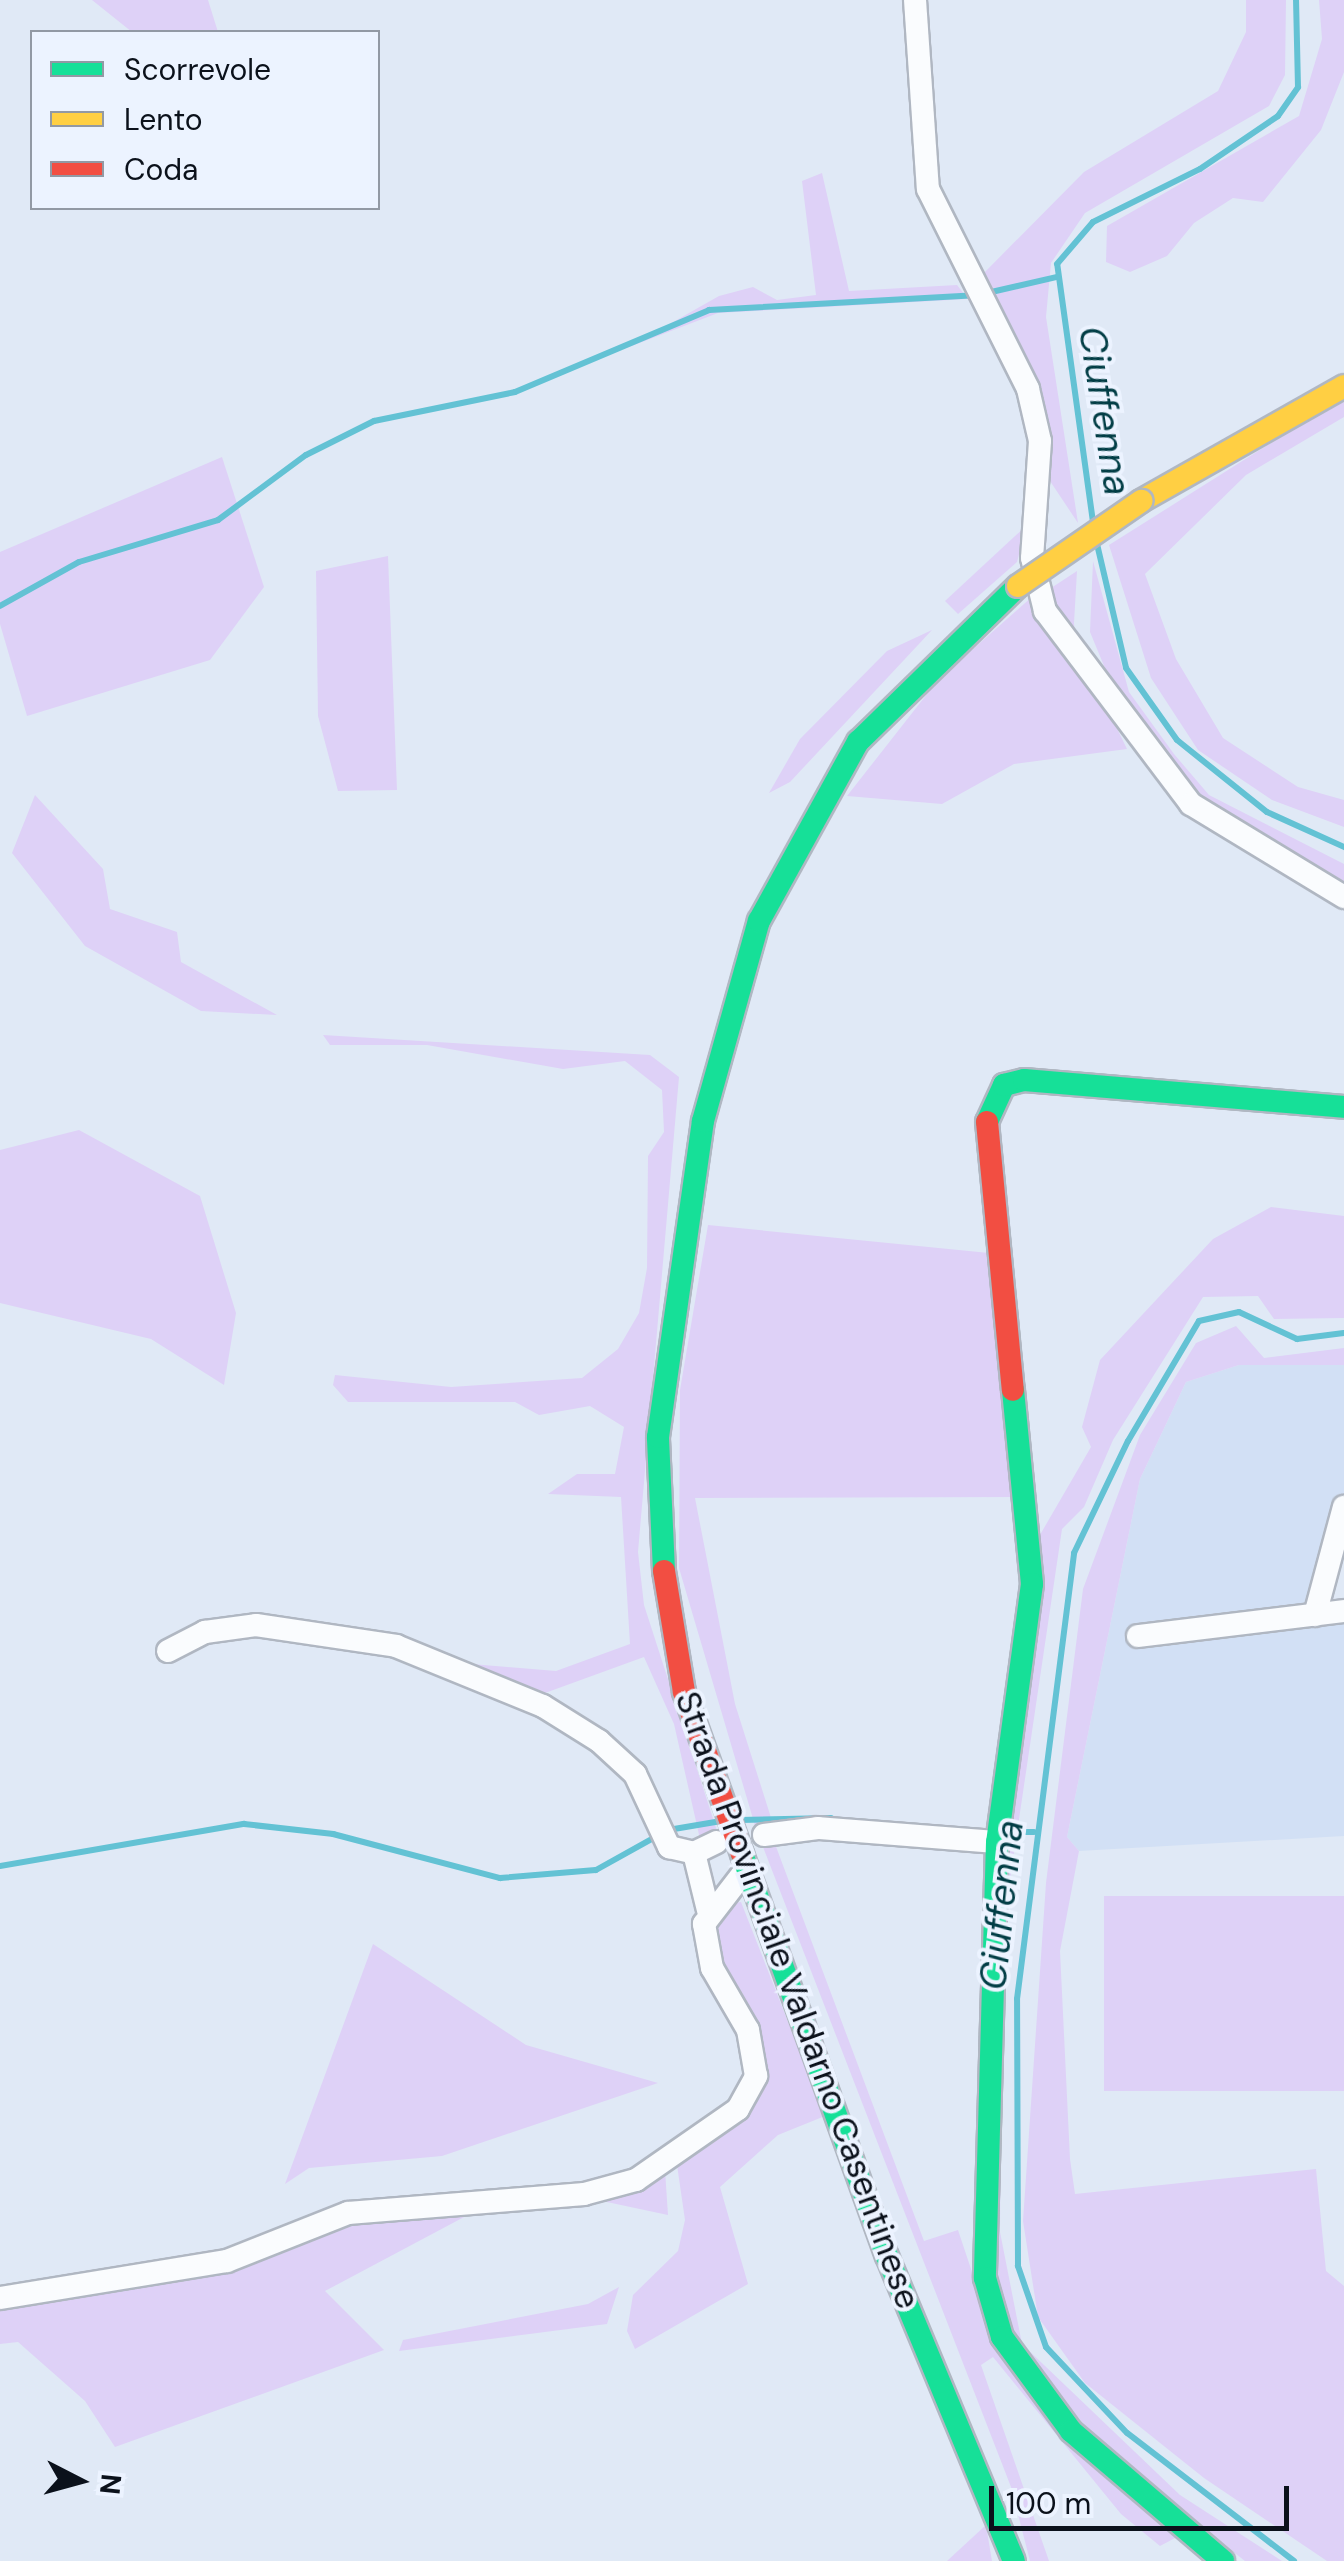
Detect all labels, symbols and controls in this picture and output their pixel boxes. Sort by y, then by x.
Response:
legend [30,30,380,210]
text: Scorrevole [124,50,271,89]
text: Lento [124,100,203,139]
text: Coda [124,150,198,189]
water label: Ciuffenna [1068,323,1140,499]
street label: Strada Provinciale Valdarno Casentinese [666,1686,930,2314]
water label: Ciuffenna [970,1818,1034,1992]
north arrow [30,2431,130,2531]
scale bar [994,2466,1294,2528]
text: N [91,2472,130,2496]
text: 100 m [1006,2484,1091,2523]

